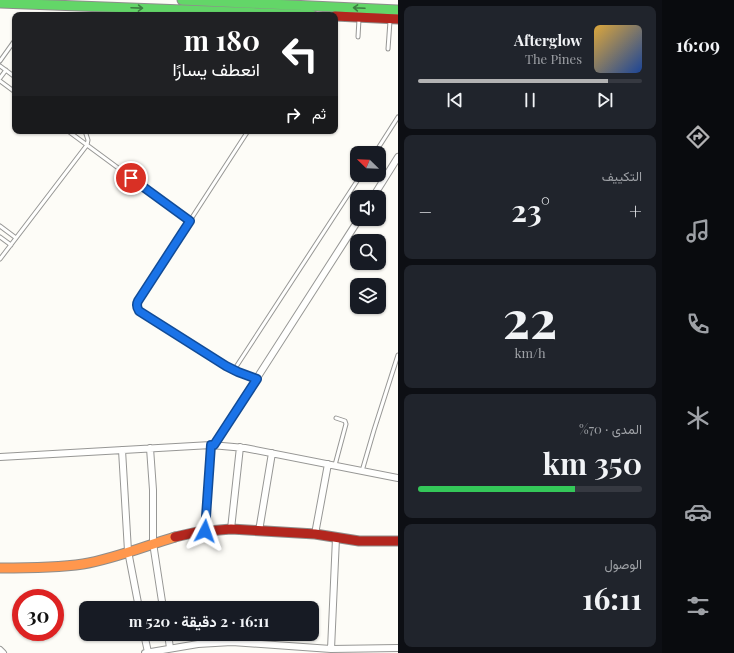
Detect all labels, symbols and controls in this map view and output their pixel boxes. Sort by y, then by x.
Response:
one-way arrow [130,4,143,11]
one-way arrow [353,5,366,12]
text: 180 m [184,21,260,58]
icon: left [274,28,326,80]
text: Afterglow [514,30,582,50]
text: 16:09 [676,33,720,57]
text: The Pines [525,50,582,67]
text: انعطف يسارًا [172,57,260,81]
icon: previous [444,89,466,111]
icon: pause [519,89,541,111]
icon: next [594,89,616,111]
text: ثم [312,103,326,123]
icon: right [282,104,304,126]
icon: directions [684,123,712,151]
north arrow [350,146,386,182]
map controls [350,146,386,314]
pin [114,161,148,195]
icon: arrive [120,167,142,189]
text: التكييف [602,167,642,184]
button: sound [350,190,386,226]
text: 23° [511,190,550,230]
text: − [418,196,432,226]
text: + [629,196,642,226]
icon: music [684,217,712,245]
button: search [350,234,386,270]
button: layers [350,278,386,314]
text: 22 [503,283,557,352]
icon: phone [684,310,712,338]
text: km/h [514,344,546,361]
icon: climate [684,404,712,432]
text: المدى · 70% [579,420,642,437]
text: 350 km [543,443,642,483]
icon: car [684,498,712,526]
position arrow [184,510,226,552]
text: الوصول [604,555,642,572]
text: 16:11 [582,578,642,618]
speed limit sign: 30 [12,589,64,641]
icon: filters [684,592,712,620]
text: 16:11 · 2 دقيقة · 520 m [129,611,269,631]

